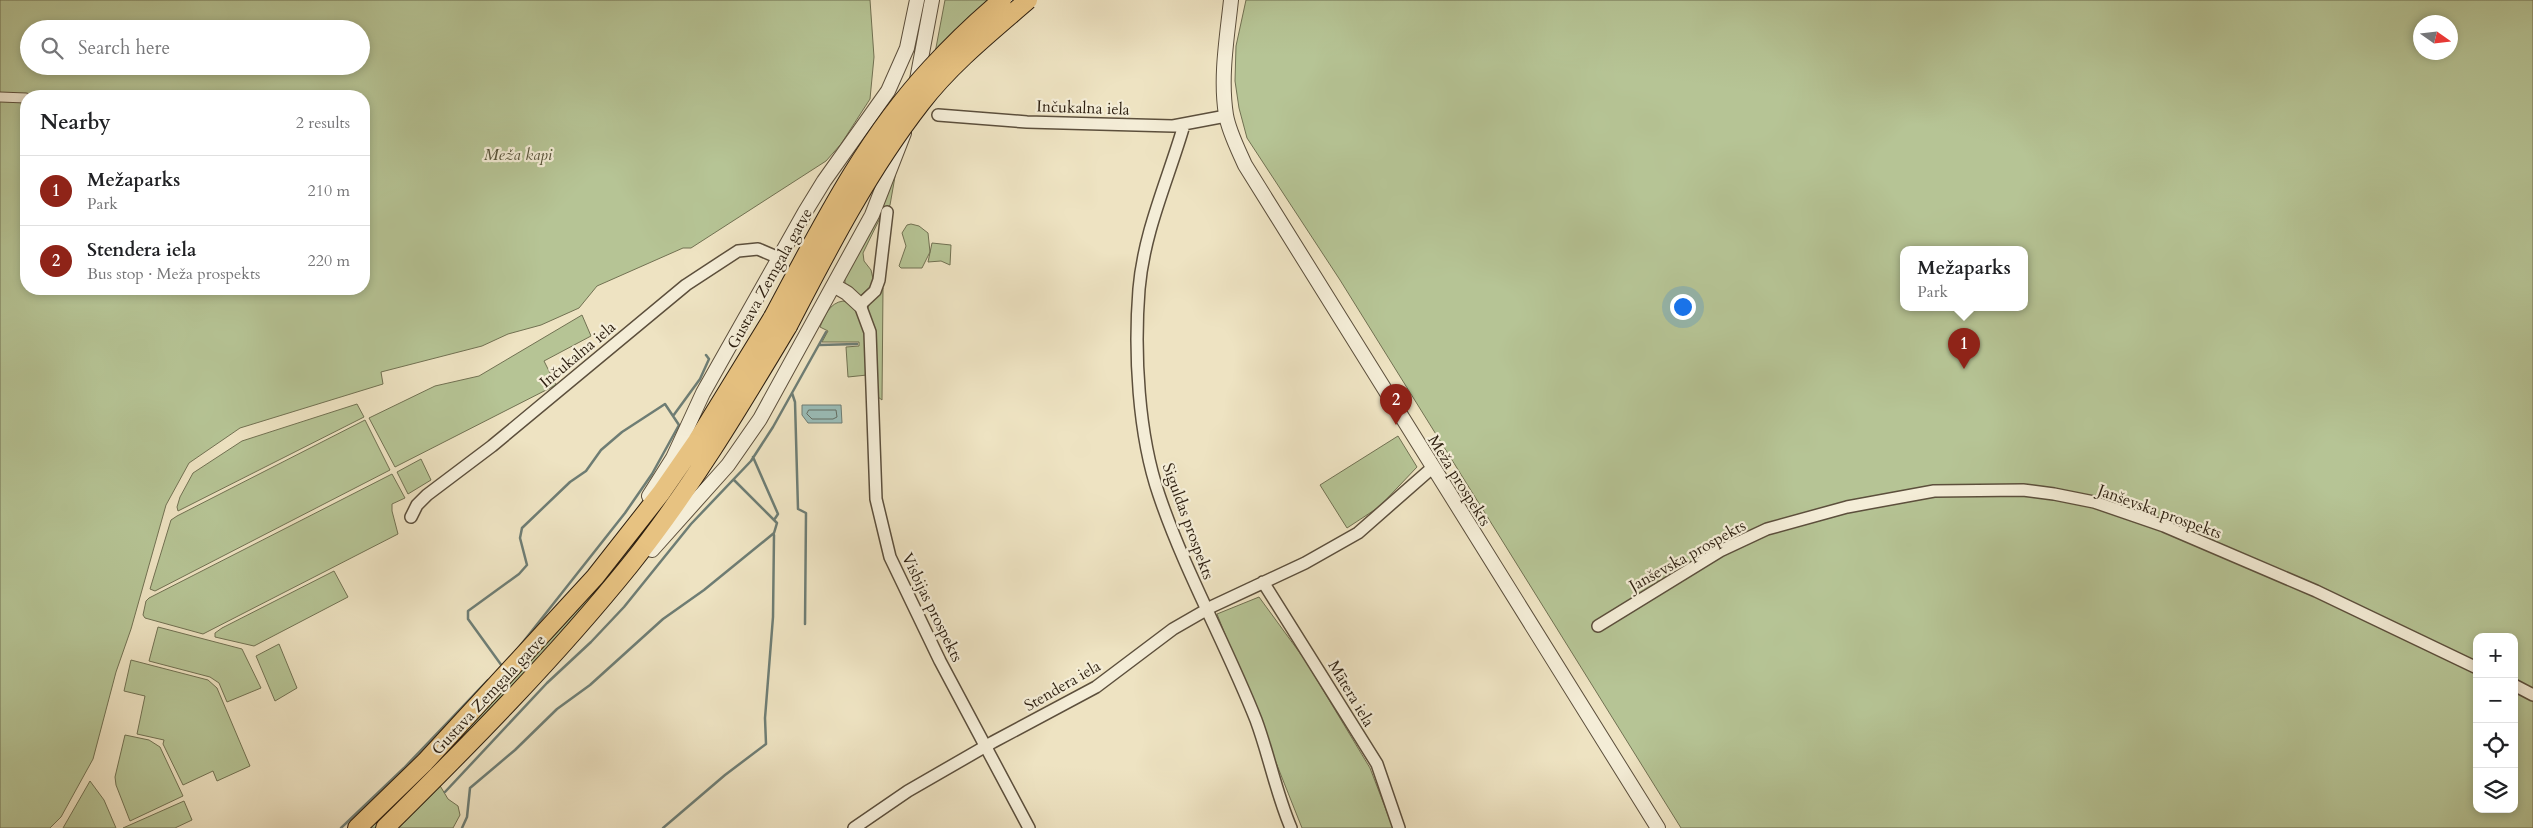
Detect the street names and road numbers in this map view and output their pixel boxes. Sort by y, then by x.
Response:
street label: Inčukalna iela [1036,95,1130,121]
street label: Gustava Zemgala gatve [722,204,818,353]
street label: Inčukalna iela [535,316,620,393]
street label: Meža prospekts [1422,431,1496,530]
street label: Siguldas prospekts [1157,460,1219,583]
street label: Janševska prospekts [2093,479,2225,545]
street label: Janševska prospekts [1623,515,1750,598]
street label: Visbijas prospekts [896,549,968,666]
street label: Gustava Zemgala gatve [427,630,551,760]
street label: Stendera iela [1020,655,1105,717]
street label: Mātera iela [1323,656,1380,731]

